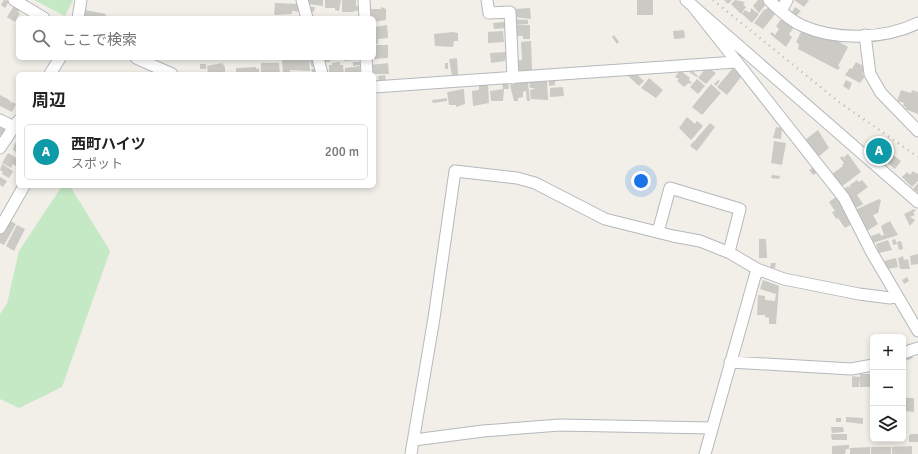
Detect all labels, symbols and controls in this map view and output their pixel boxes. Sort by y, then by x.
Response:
search box [16,16,376,60]
icon: search [30,27,52,49]
text: ここで検索 [62,31,137,49]
text: 周辺 [32,90,66,111]
text: 西町ハイツ [71,135,146,153]
pin: A [866,136,892,166]
text: A [42,144,50,160]
text: 200 m [325,144,359,160]
text: スポット [71,156,123,172]
your location [631,171,651,191]
map controls [870,334,906,442]
button: + [870,334,906,370]
button: − [870,370,906,406]
button: layers [870,406,906,442]

